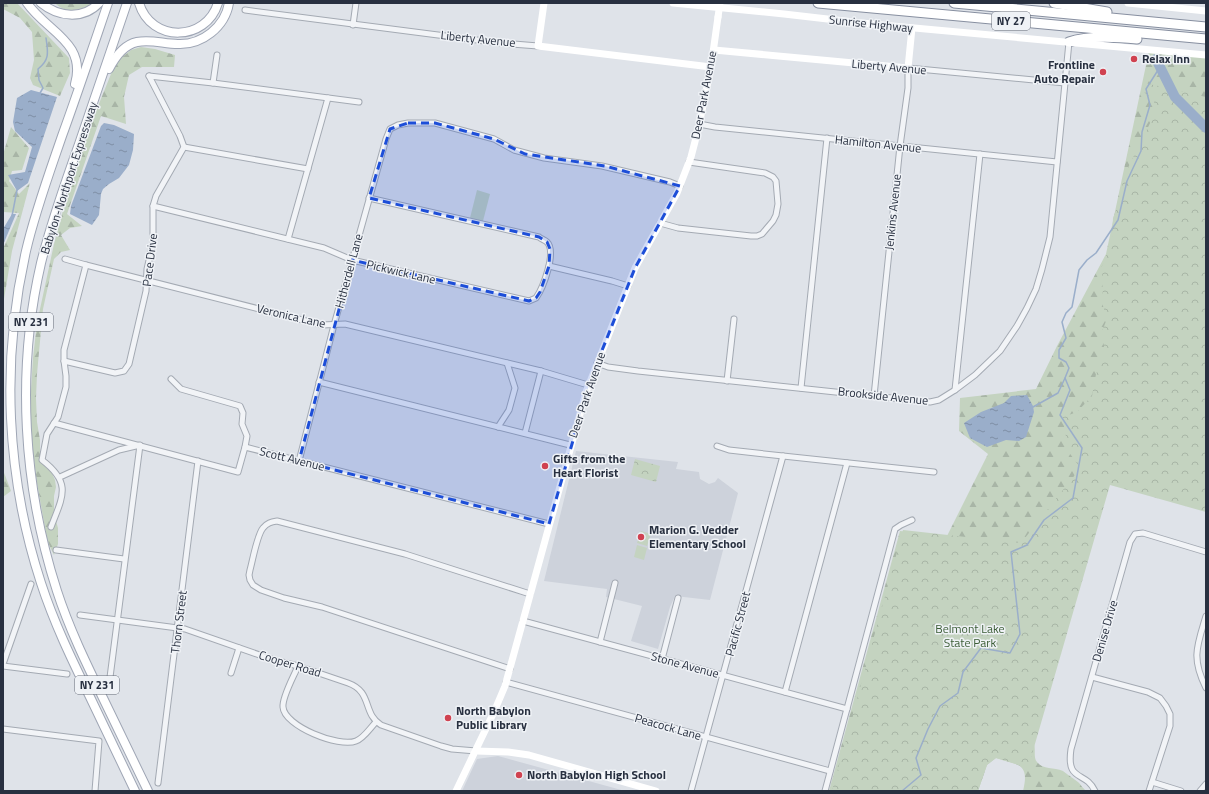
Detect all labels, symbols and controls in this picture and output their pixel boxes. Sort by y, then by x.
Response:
street label: Sunrise Highway [828,10,914,37]
road number: NY 27 [992,12,1030,30]
street label: Liberty Avenue [440,25,516,52]
street label: Deer Park Avenue [686,49,721,141]
place label: Relax Inn [1142,49,1190,68]
street label: Liberty Avenue [851,54,927,79]
marker: Relax Inn [1129,54,1139,64]
place label: Frontline Auto Repair [1034,55,1096,88]
marker: Frontline Auto Repair [1098,67,1108,77]
street label: Babylon-Northport Expressway [35,99,102,257]
street label: Hamilton Avenue [834,130,922,157]
street label: Jenkins Avenue [879,173,906,251]
street label: Pace Drive [137,232,162,287]
street label: Hitherdell Lane [329,232,368,310]
street label: Pickwick Lane [365,254,438,289]
street label: Veronica Lane [255,298,327,333]
road number: NY 231 [9,313,53,331]
street label: Deer Park Avenue [563,349,610,440]
street label: Brookside Avenue [837,381,929,410]
street label: Scott Avenue [258,441,327,476]
place label: Gifts from the Heart Florist [553,449,625,482]
marker: Gifts from the Heart Florist [540,461,550,471]
place label: Marion G. Vedder Elementary School [649,520,746,553]
marker: Marion G. Vedder Elementary School [636,532,646,542]
street label: Thorn Street [165,589,192,654]
street label: Pacific Street [720,589,755,658]
street label: Denise Drive [1087,598,1122,664]
park label: Belmont Lake State Park [935,619,1005,652]
street label: Cooper Road [257,645,324,682]
street label: Stone Avenue [649,646,721,683]
road number: NY 231 [75,676,119,694]
place label: North Babylon Public Library [456,701,531,734]
street label: Peacock Lane [633,708,704,745]
marker: North Babylon Public Library [443,713,453,723]
place label: North Babylon High School [527,765,666,784]
marker: North Babylon High School [514,770,524,780]

